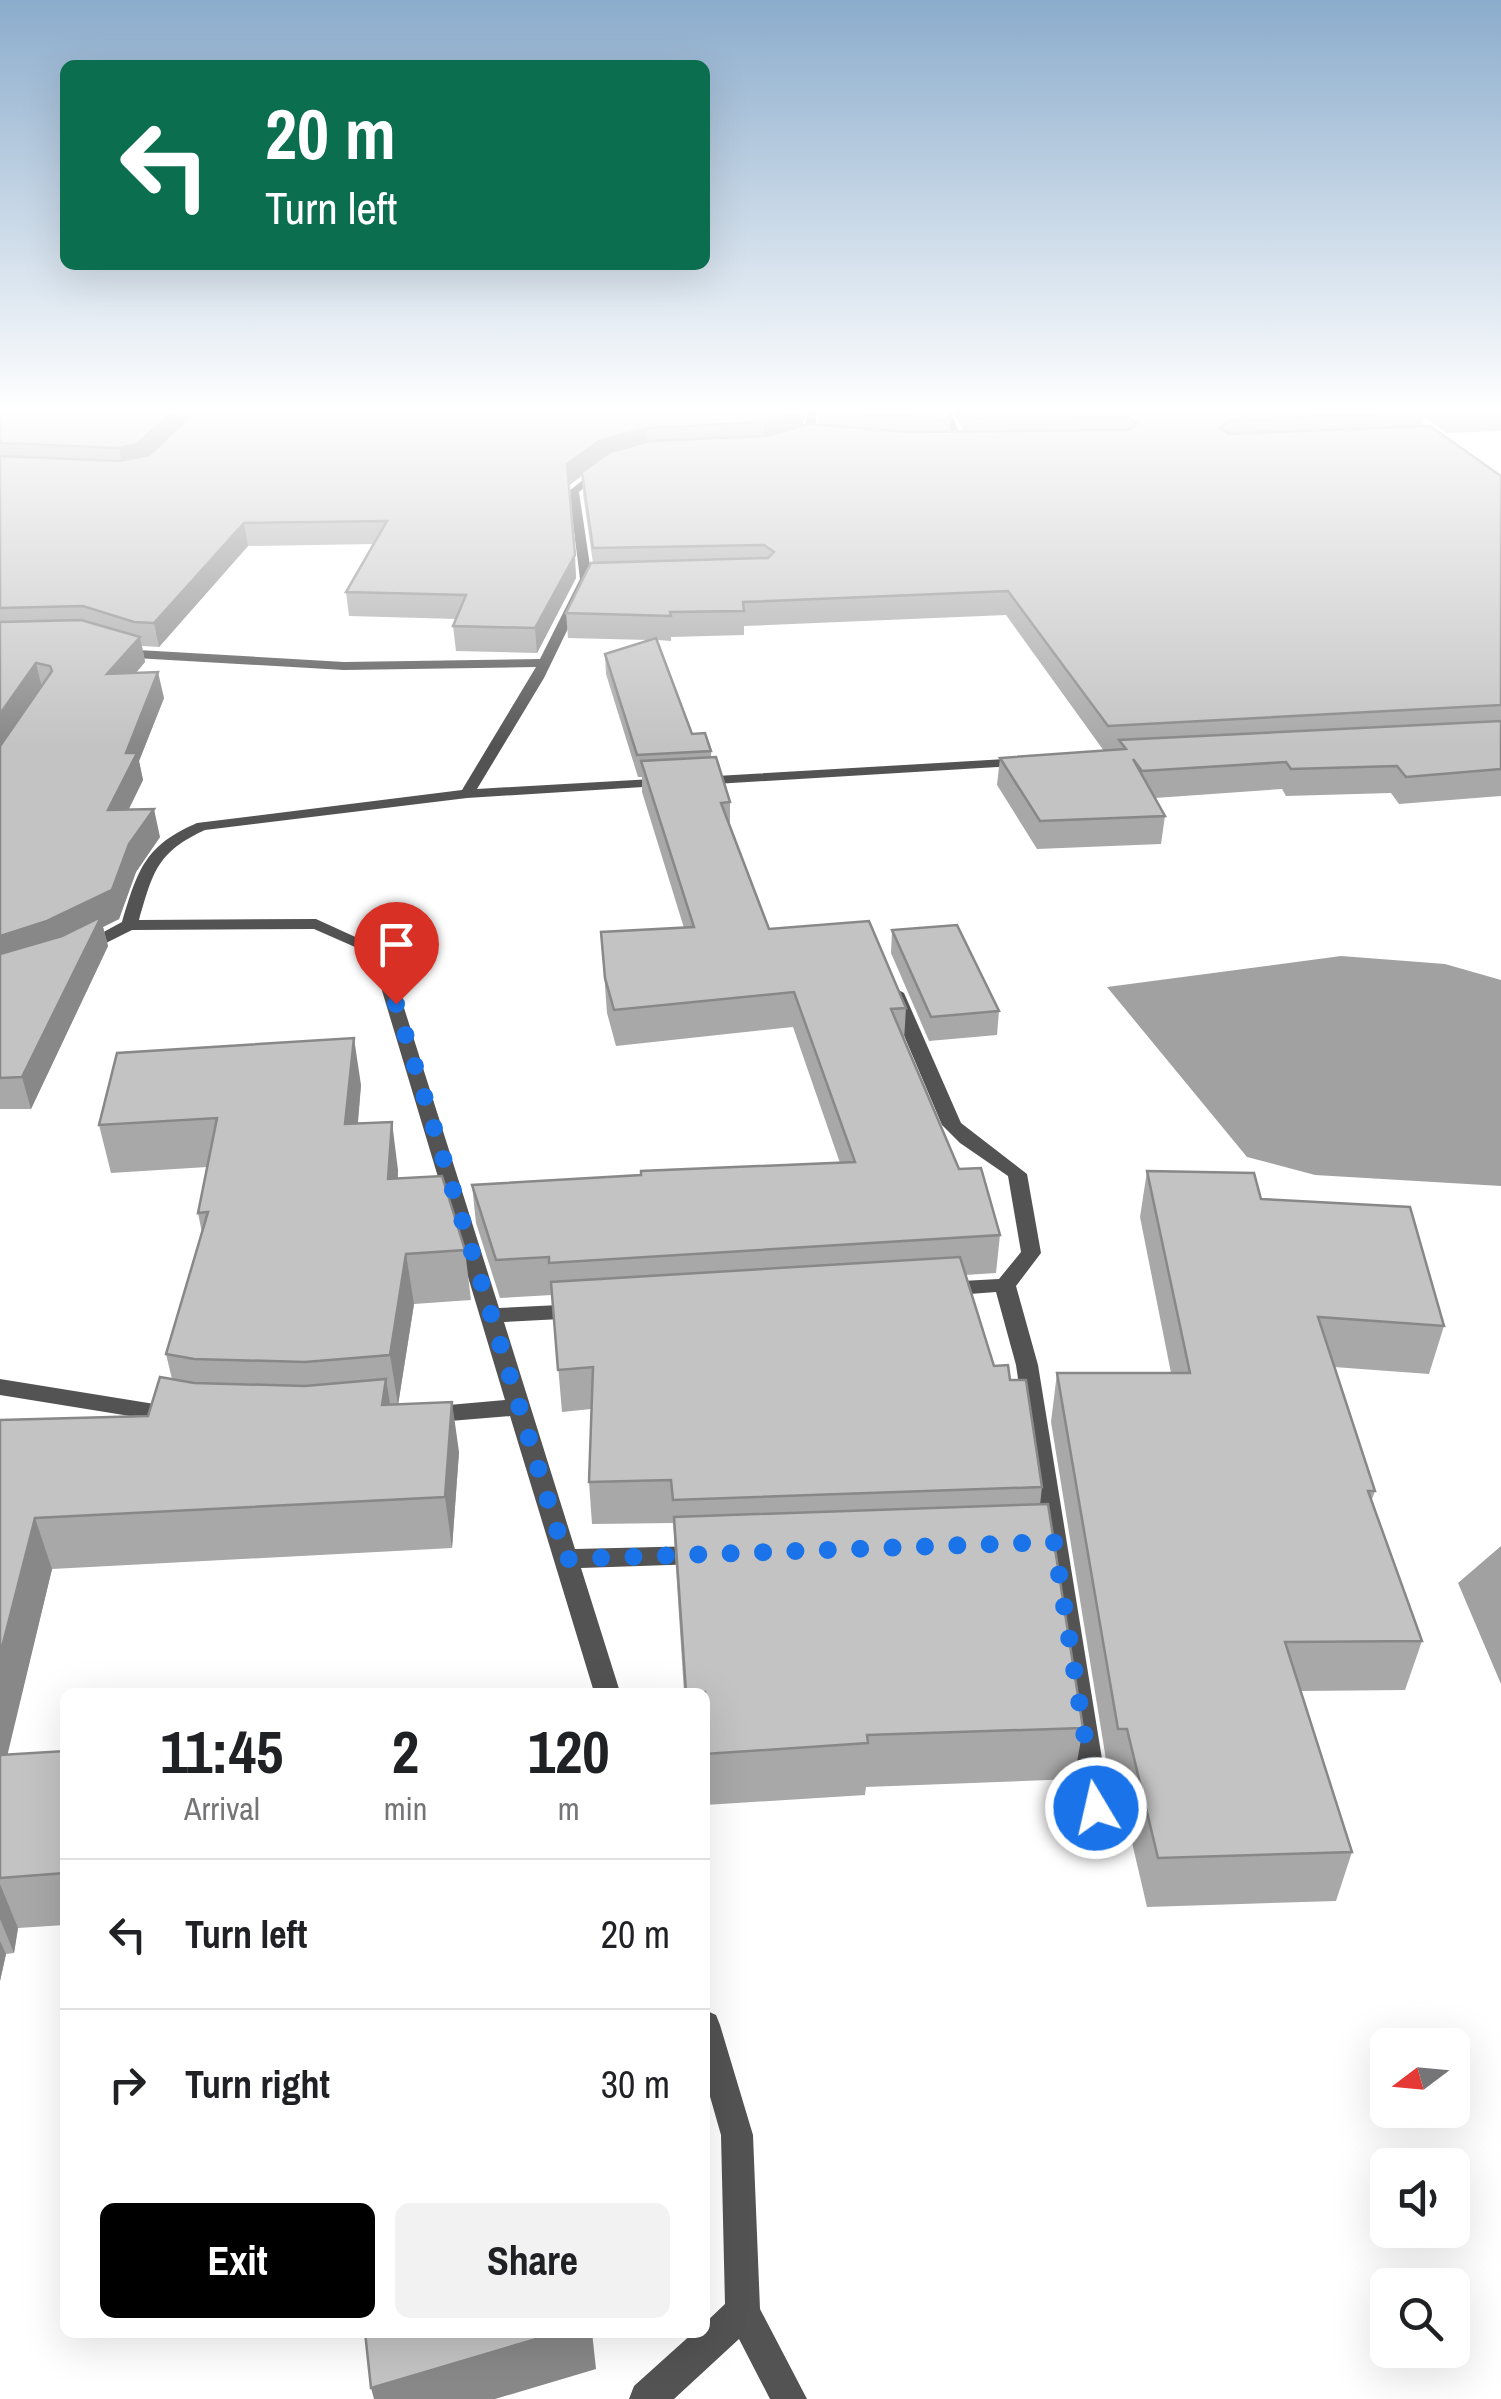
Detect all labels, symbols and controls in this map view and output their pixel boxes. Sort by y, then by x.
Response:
text: 20 m [265,87,396,181]
icon: left [100,100,230,230]
text: Turn left [265,177,397,238]
pin [354,902,439,1005]
icon: arrive [369,917,424,972]
text: 11:45 [160,1711,283,1792]
text: 2 [392,1711,419,1792]
text: 120 [528,1711,610,1792]
position arrow [1044,1756,1148,1860]
text: Arrival [184,1787,260,1830]
text: min [384,1787,427,1830]
text: m [558,1787,580,1830]
icon: left [100,1907,155,1962]
text: Turn left [185,1909,307,1960]
text: 20 m [601,1909,670,1960]
north arrow [1370,2028,1470,2128]
map controls [1370,2028,1470,2368]
icon: right [100,2057,155,2112]
text: Turn right [185,2059,330,2110]
text: 30 m [601,2059,670,2110]
button: sound [1370,2148,1470,2248]
button: Exit [100,2203,375,2318]
button: Share [395,2203,670,2318]
button: search [1370,2268,1470,2368]

